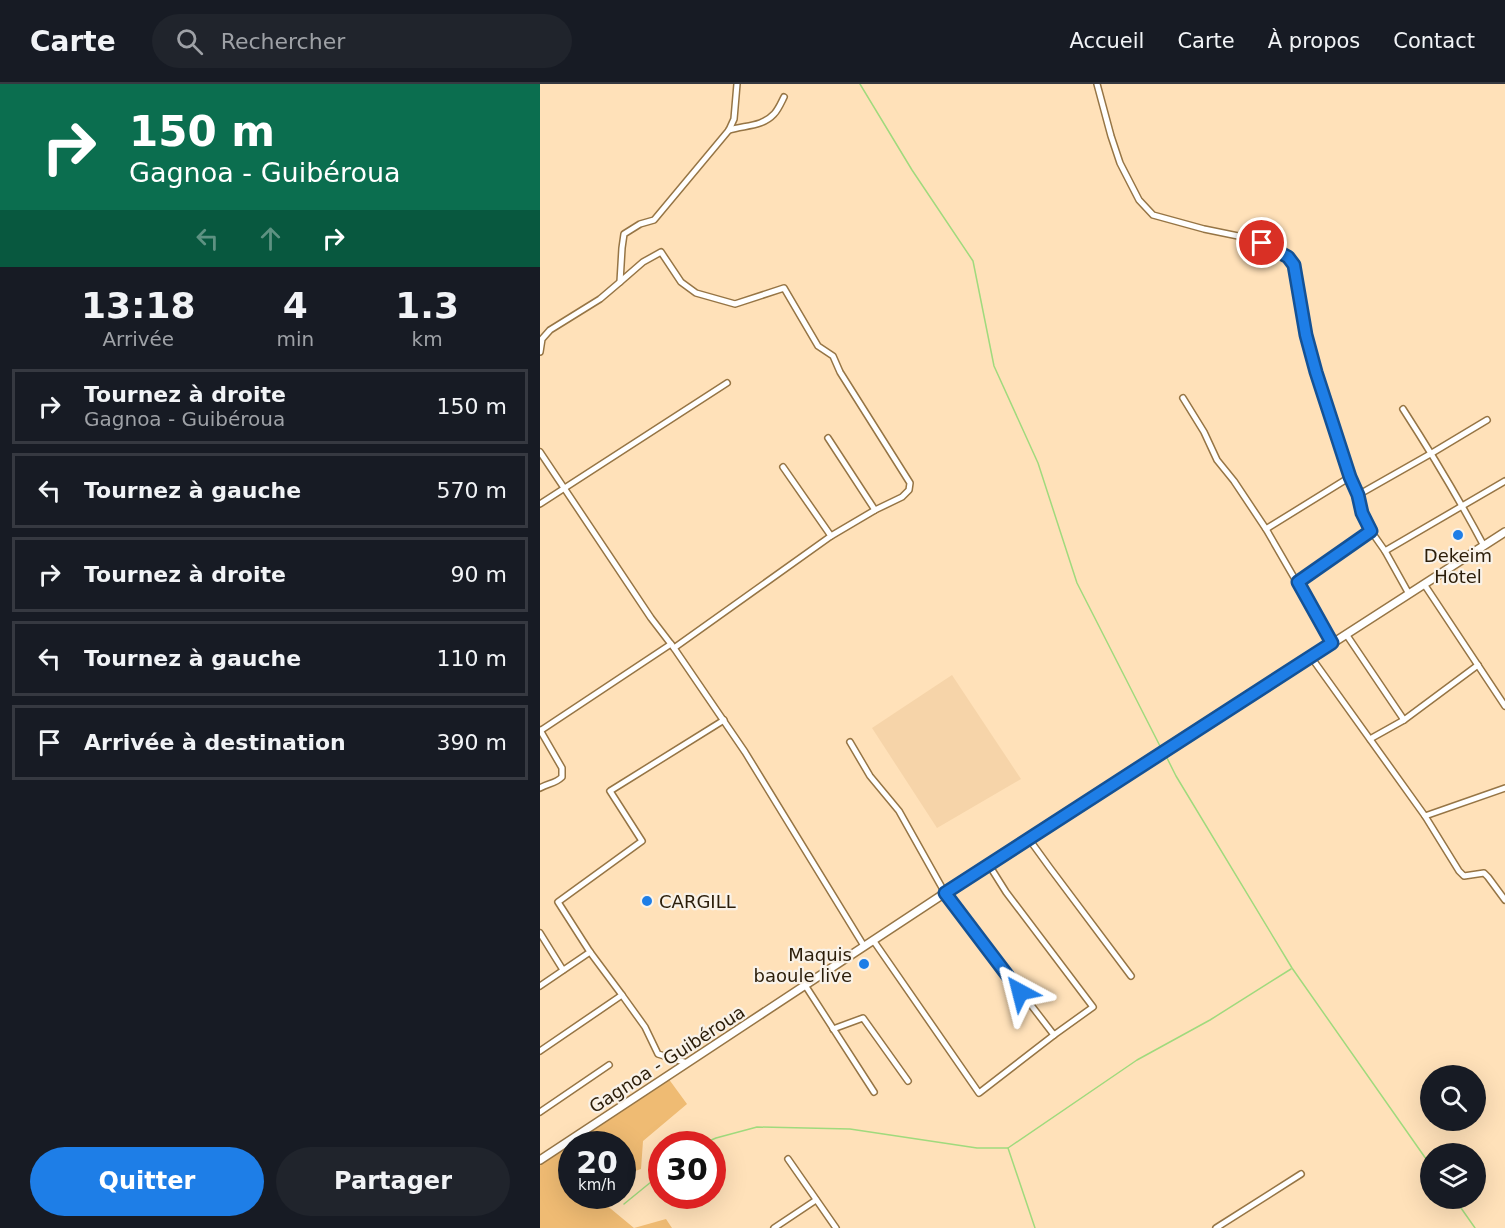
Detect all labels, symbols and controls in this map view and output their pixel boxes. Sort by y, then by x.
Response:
search box [152,14,572,68]
text: Carte [30,25,116,58]
icon: search [173,25,206,58]
text: Rechercher [221,29,345,54]
text: Accueil [1069,29,1144,53]
text: Carte [1177,29,1235,53]
text: À propos [1268,29,1360,53]
text: Contact [1393,29,1475,53]
text: 150 m [129,107,275,156]
icon: right [30,108,108,186]
text: Gagnoa - Guibéroua [129,157,401,188]
pin [1236,217,1287,268]
icon: left [191,222,224,255]
icon: ahead [254,222,287,255]
icon: right [317,222,350,255]
icon: arrive [1245,226,1278,259]
text: 13:18 [81,285,196,326]
text: 4 [283,285,308,326]
text: 1.3 [395,285,459,326]
text: Arrivée [102,327,174,351]
text: min [277,327,314,351]
text: km [412,327,443,351]
text: Tournez à droite [84,382,286,407]
icon: right [33,390,66,423]
text: 150 m [437,394,507,419]
text: Gagnoa - Guibéroua [84,407,285,431]
icon: left [33,474,66,507]
text: Tournez à gauche [84,478,301,503]
text: 570 m [437,478,507,503]
marker: Dekeim Hotel [1451,528,1465,542]
place label: Dekeim Hotel [1424,545,1492,587]
icon: right [33,558,66,591]
text: Tournez à droite [84,562,286,587]
text: 90 m [451,562,507,587]
icon: left [33,642,66,675]
text: Tournez à gauche [84,646,301,671]
text: 110 m [437,646,507,671]
icon: arrive [33,726,66,759]
text: Arrivée à destination [84,730,346,755]
text: 390 m [437,730,507,755]
place label: CARGILL [659,891,736,912]
marker: CARGILL [640,894,654,908]
place label: Maquis baoule live [754,944,852,986]
marker: Maquis baoule live [857,957,871,971]
position arrow [988,960,1052,1024]
street label: Gagnoa - Guibéroua [585,1001,749,1117]
map controls [1420,1065,1486,1209]
button: search [1420,1065,1486,1131]
speed limit sign: 30 [648,1131,726,1209]
button: layers [1420,1143,1486,1209]
text: 20 [576,1145,618,1180]
button: Quitter [30,1147,264,1216]
button: Partager [276,1147,510,1216]
text: km/h [578,1176,616,1194]

